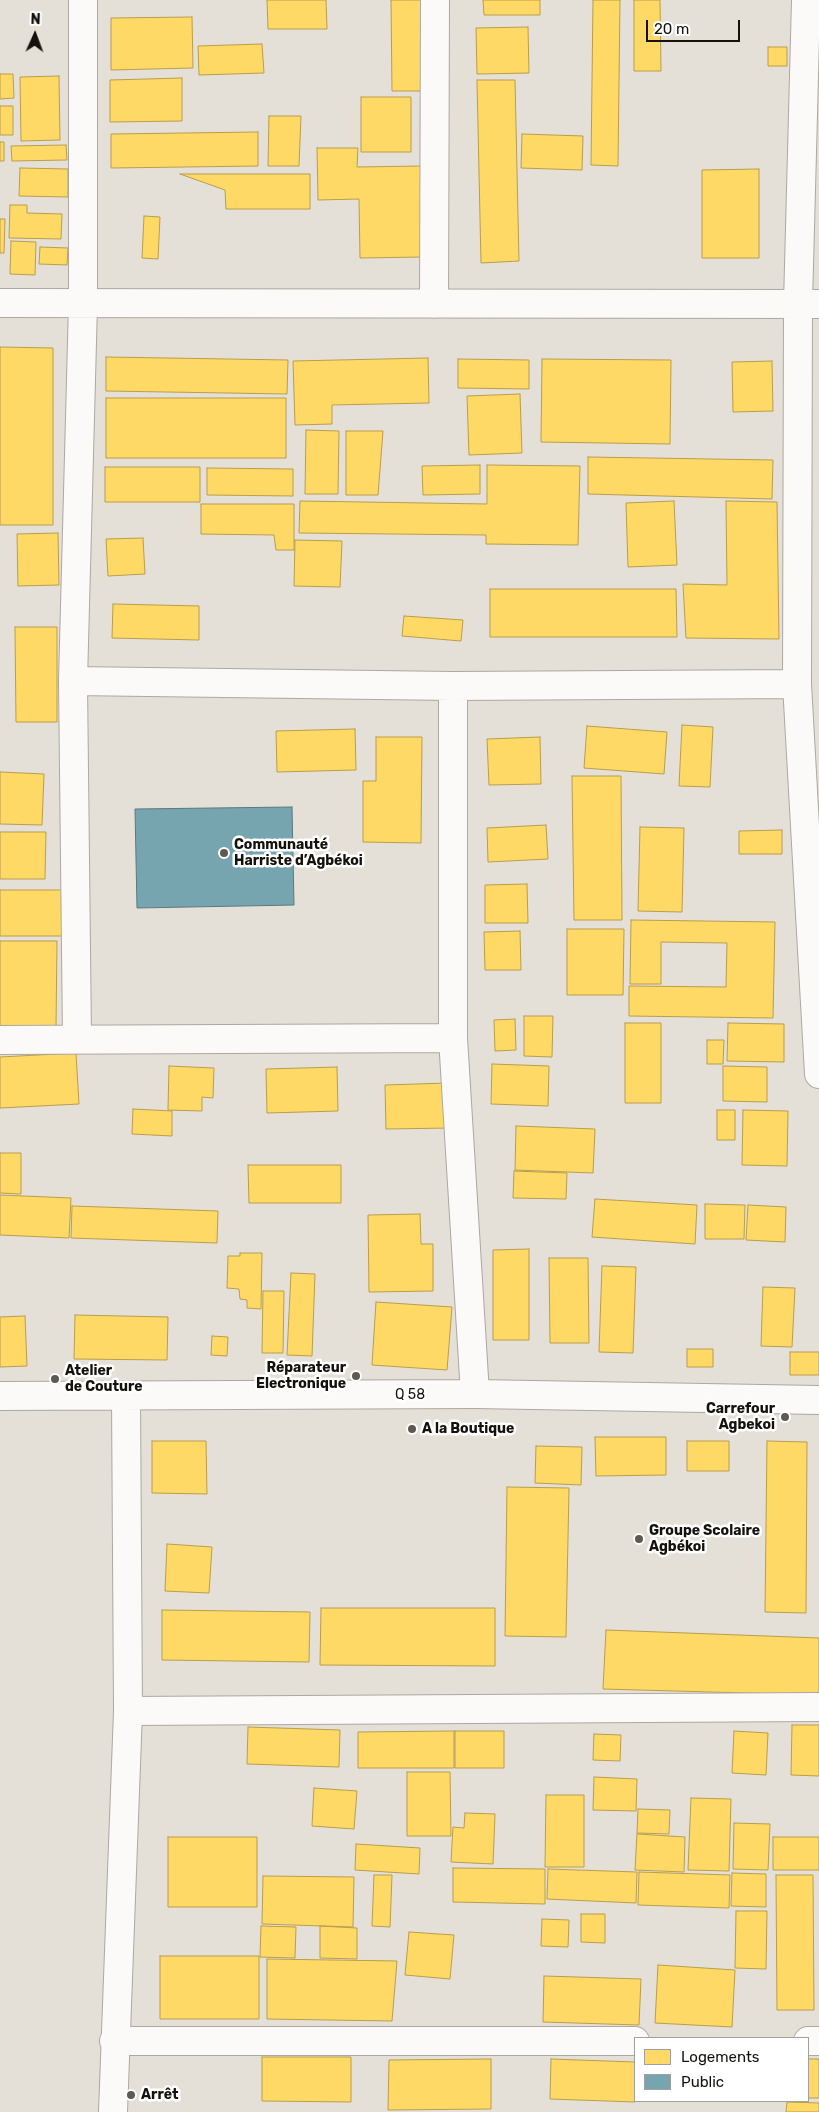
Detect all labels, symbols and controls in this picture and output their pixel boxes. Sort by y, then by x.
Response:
north arrow [10,10,60,60]
scale bar [649,10,743,42]
text: N [30,11,41,28]
text: 20 m [654,20,689,38]
place label: Communauté Harriste d’Agbékoi [234,837,363,870]
marker: Communauté Harriste d’Agbékoi [218,847,230,859]
place label: Réparateur Electronique [256,1360,346,1392]
place label: Atelier de Couture [65,1363,143,1395]
marker: Réparateur Electronique [350,1370,362,1382]
marker: Atelier de Couture [49,1373,61,1385]
street label: Q 58 [395,1387,425,1403]
place label: Carrefour Agbekoi [706,1401,775,1434]
marker: Carrefour Agbekoi [779,1411,791,1423]
place label: A la Boutique [422,1421,514,1437]
marker: A la Boutique [406,1423,418,1435]
place label: Groupe Scolaire Agbékoi [649,1523,760,1555]
marker: Groupe Scolaire Agbékoi [633,1533,645,1545]
legend [634,2037,809,2102]
text: Logements [681,2048,759,2066]
text: Public [681,2073,724,2091]
place label: Arrêt [141,2087,179,2103]
marker: Arrêt [125,2089,137,2101]

